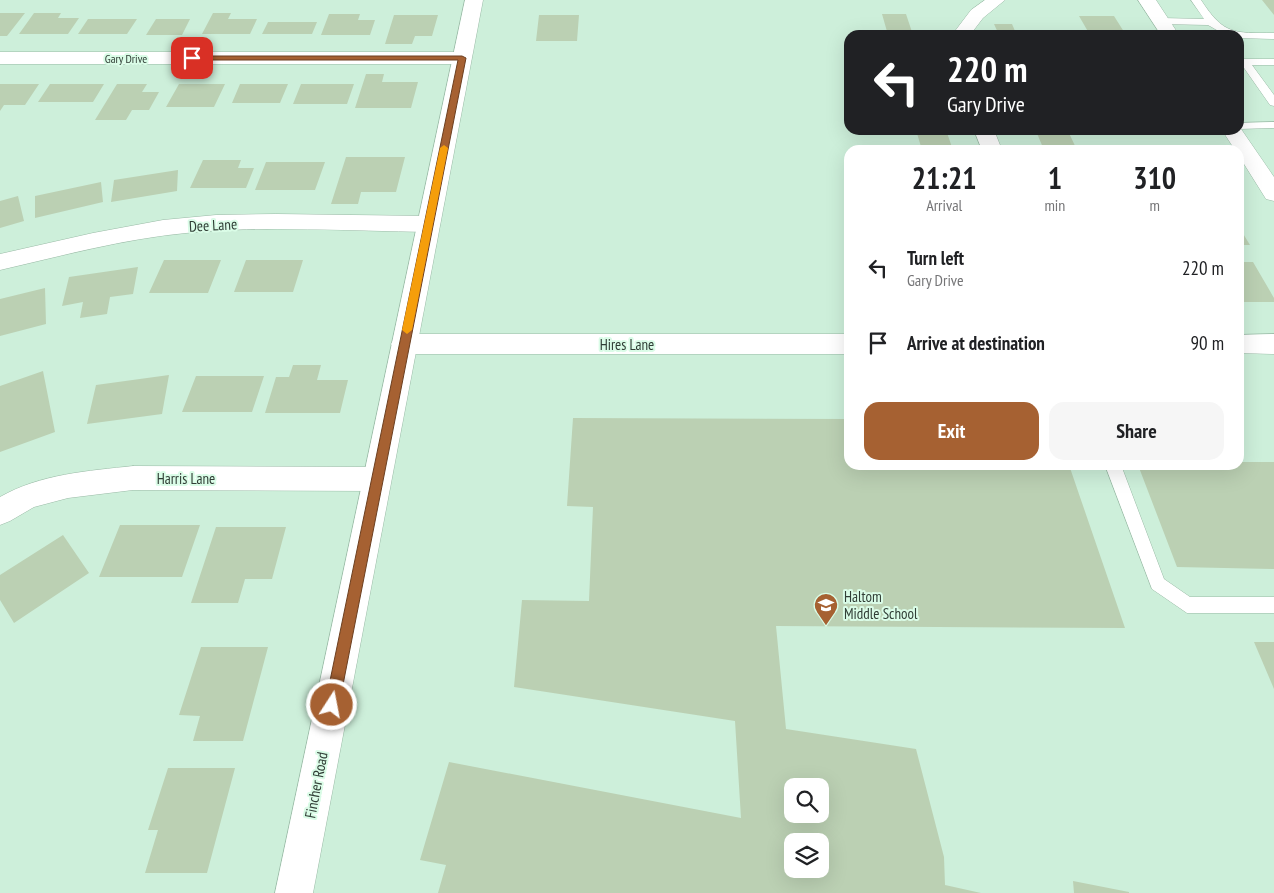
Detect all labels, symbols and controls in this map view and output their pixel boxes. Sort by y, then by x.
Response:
pin [171,37,213,79]
icon: arrive [178,44,206,72]
text: 220 m [947,46,1028,92]
icon: left [864,50,929,115]
street label: Gary Drive [105,51,147,66]
text: Gary Drive [947,90,1025,118]
text: 21:21 [912,158,977,197]
text: 1 [1048,158,1062,197]
text: 310 [1133,158,1176,197]
text: Arrival [926,195,962,215]
text: min [1044,195,1065,215]
text: m [1149,195,1160,215]
street label: Dee Lane [188,214,238,236]
text: Turn left [907,246,964,270]
icon: left [864,254,892,282]
text: 220 m [1182,256,1224,280]
text: Gary Drive [907,270,964,290]
icon: arrive [864,329,892,357]
text: Arrive at destination [907,331,1045,355]
text: 90 m [1191,331,1224,355]
street label: Hires Lane [600,335,654,354]
button: Exit [864,402,1039,460]
button: Share [1049,402,1224,460]
street label: Harris Lane [157,469,215,488]
place label: Haltom Middle School [844,587,918,623]
school or university icon: Haltom Middle School [813,592,839,626]
position arrow [305,678,357,730]
street label: Fincher Road [300,750,332,820]
map controls [784,778,829,878]
button: search [784,778,829,823]
button: layers [784,833,829,878]

